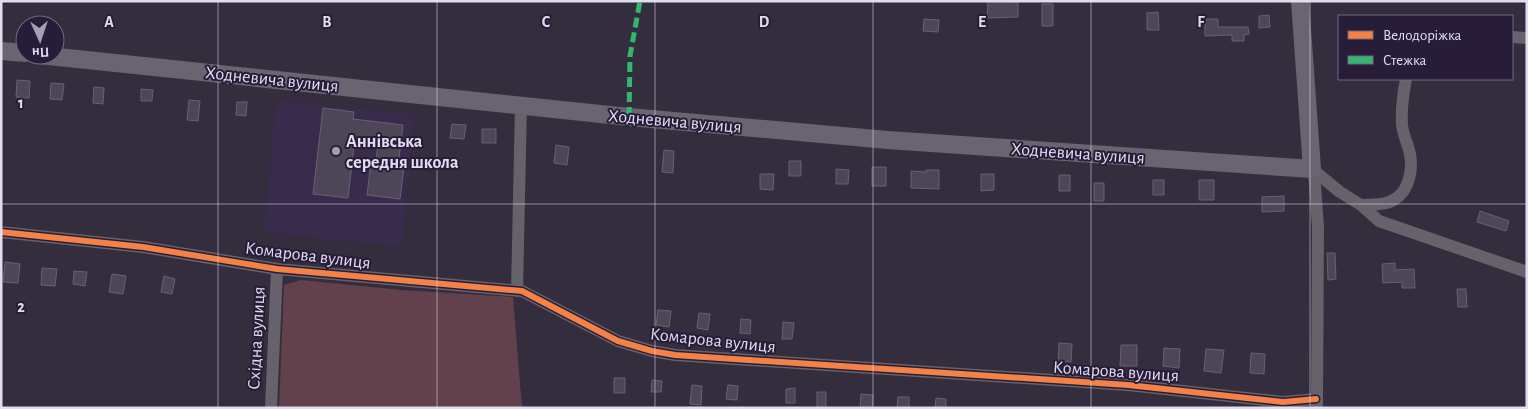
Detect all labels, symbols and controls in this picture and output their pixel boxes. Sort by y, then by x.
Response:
text: A [104,14,114,30]
text: B [322,14,332,30]
text: C [542,14,551,30]
text: D [759,14,770,30]
text: E [978,14,986,30]
text: F [1197,14,1205,30]
north arrow [15,15,65,65]
legend [1338,15,1513,80]
text: Велодоріжка [1383,28,1462,43]
text: Пн [32,45,50,59]
text: Стежка [1383,53,1427,68]
street label: Ходневича вулиця [204,64,339,96]
text: 1 [18,95,24,111]
street label: Ходневича вулиця [607,107,742,137]
place label: Аннівська середня школа [346,133,459,172]
street label: Ходневича вулиця [1010,140,1145,168]
marker: Аннівська середня школа [330,145,342,157]
street label: Комарова вулиця [244,239,372,273]
street label: Східна вулиця [245,286,269,390]
text: 2 [17,299,25,315]
street label: Комарова вулиця [649,325,777,357]
street label: Комарова вулиця [1052,359,1180,385]

